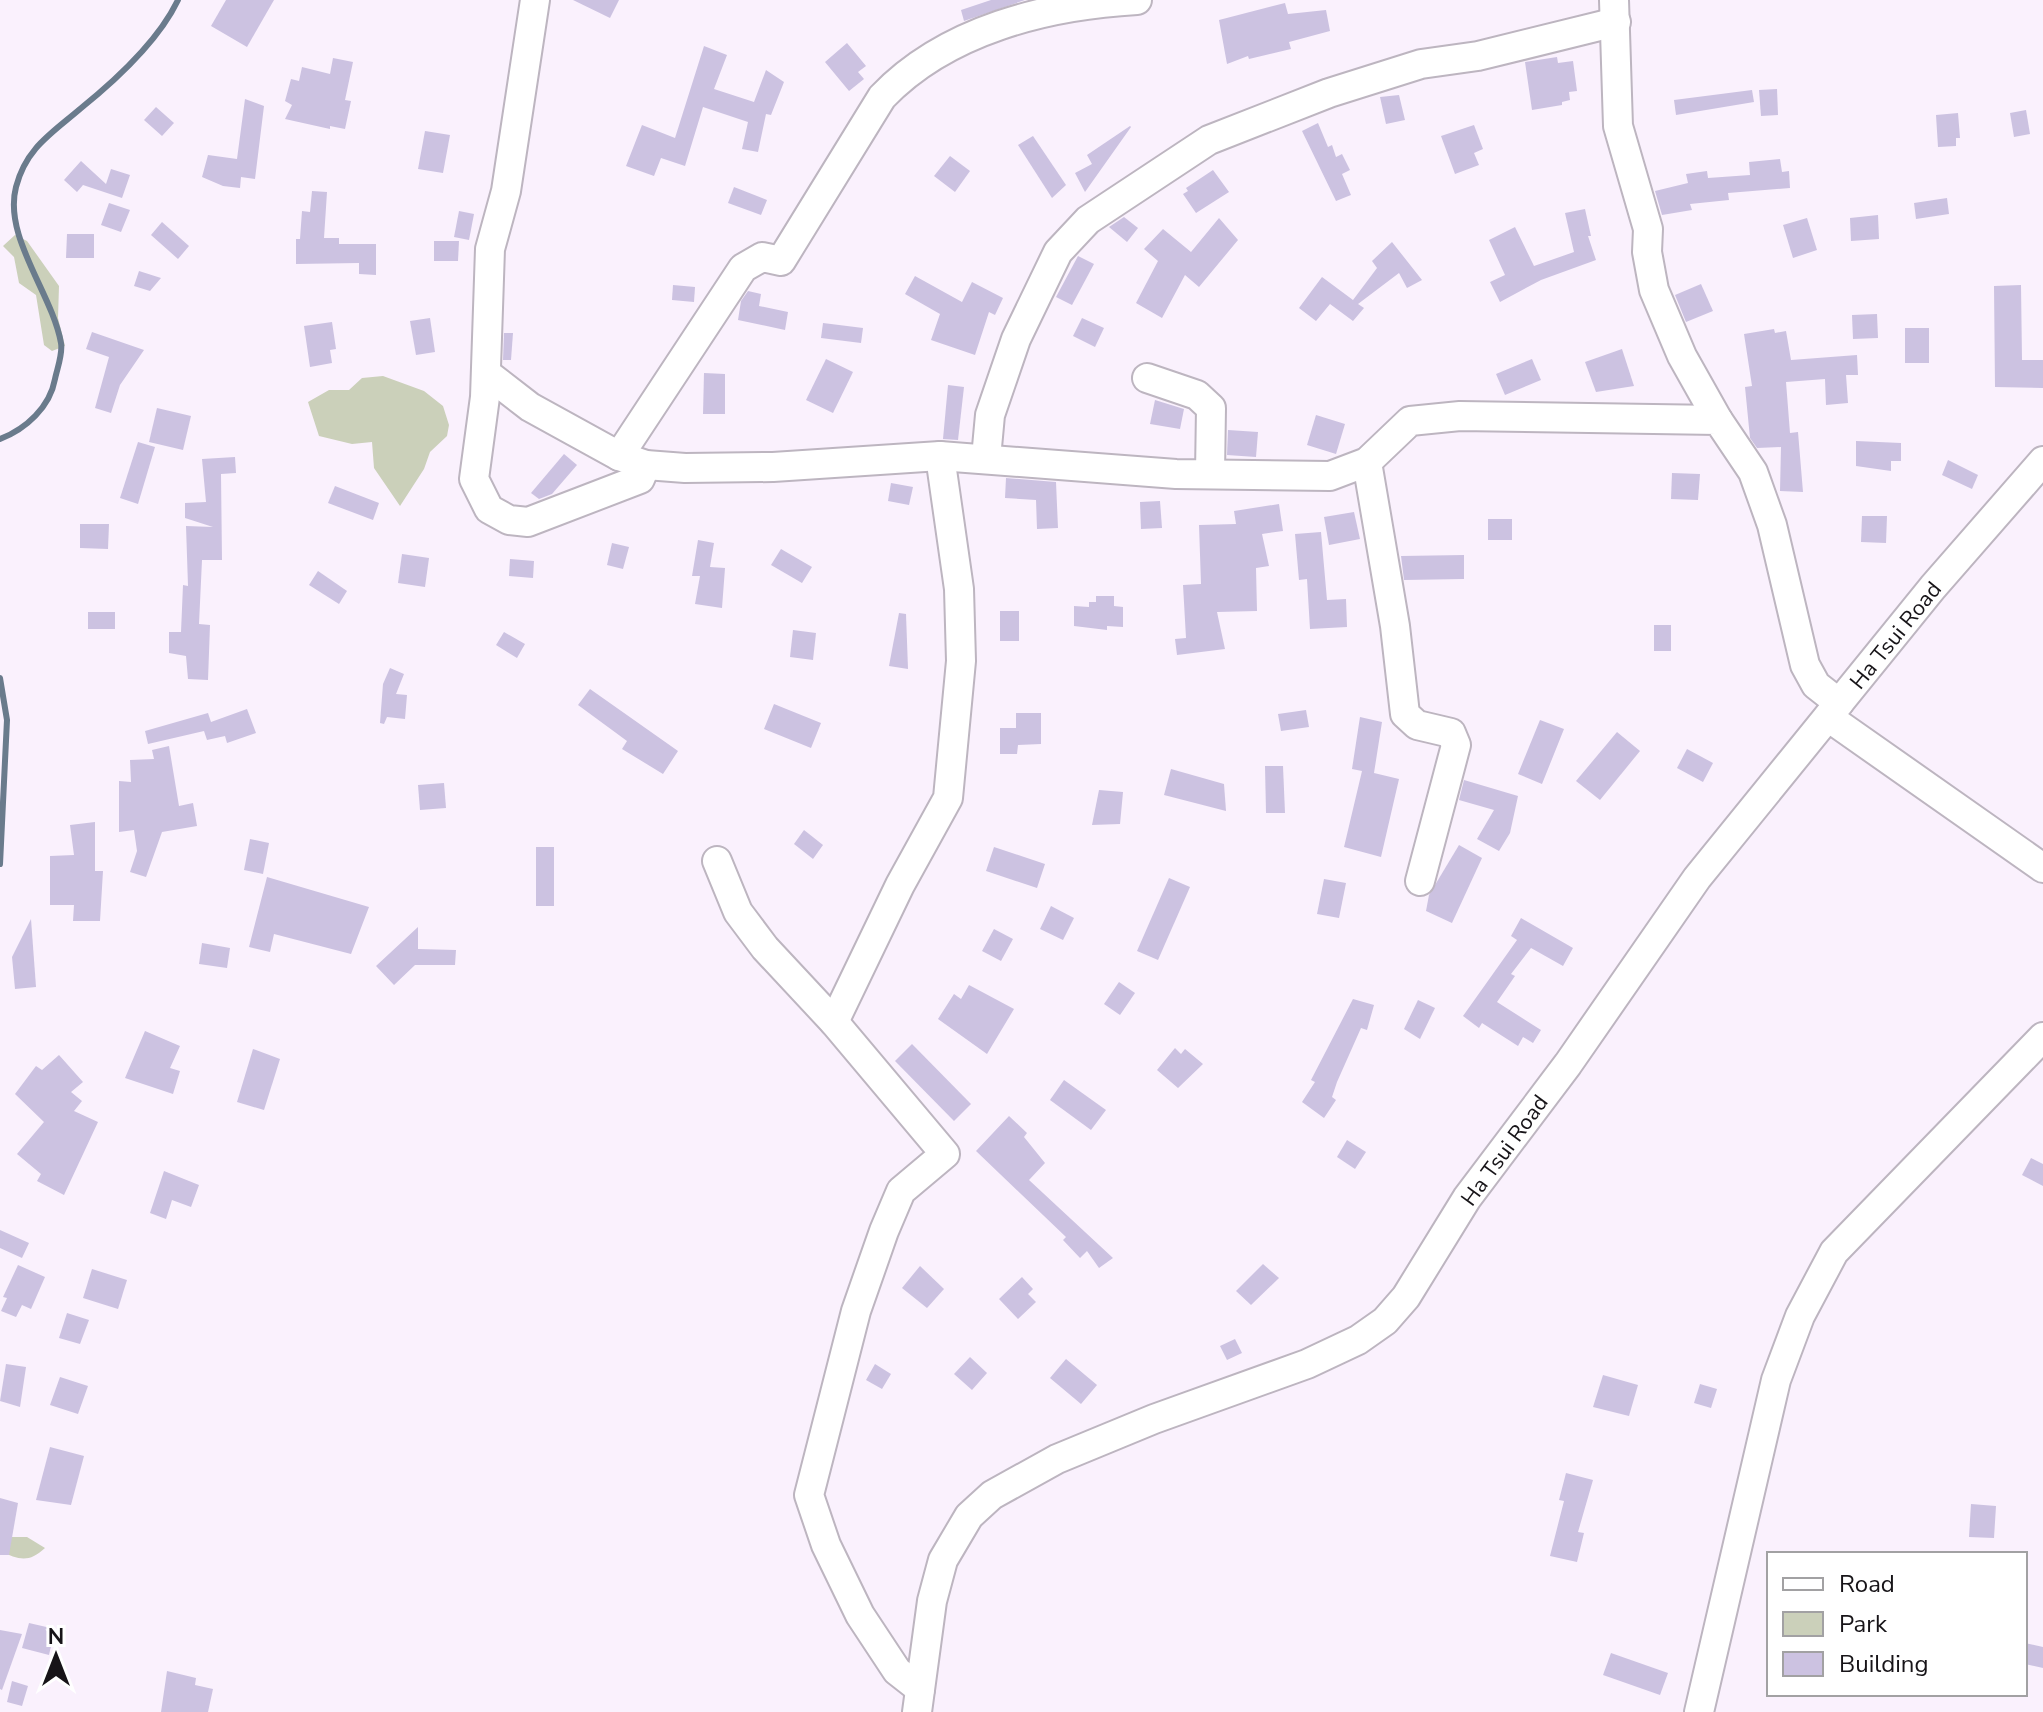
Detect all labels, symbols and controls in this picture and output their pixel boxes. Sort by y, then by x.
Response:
street label: Ha Tsui Road [1843,575,1948,696]
street label: Ha Tsui Road [1454,1089,1555,1212]
legend [1767,1552,2027,1696]
text: Road [1839,1568,1895,1600]
text: Park [1839,1608,1888,1640]
north arrow [16,1616,96,1696]
text: N [48,1622,64,1652]
text: Building [1839,1648,1929,1680]

